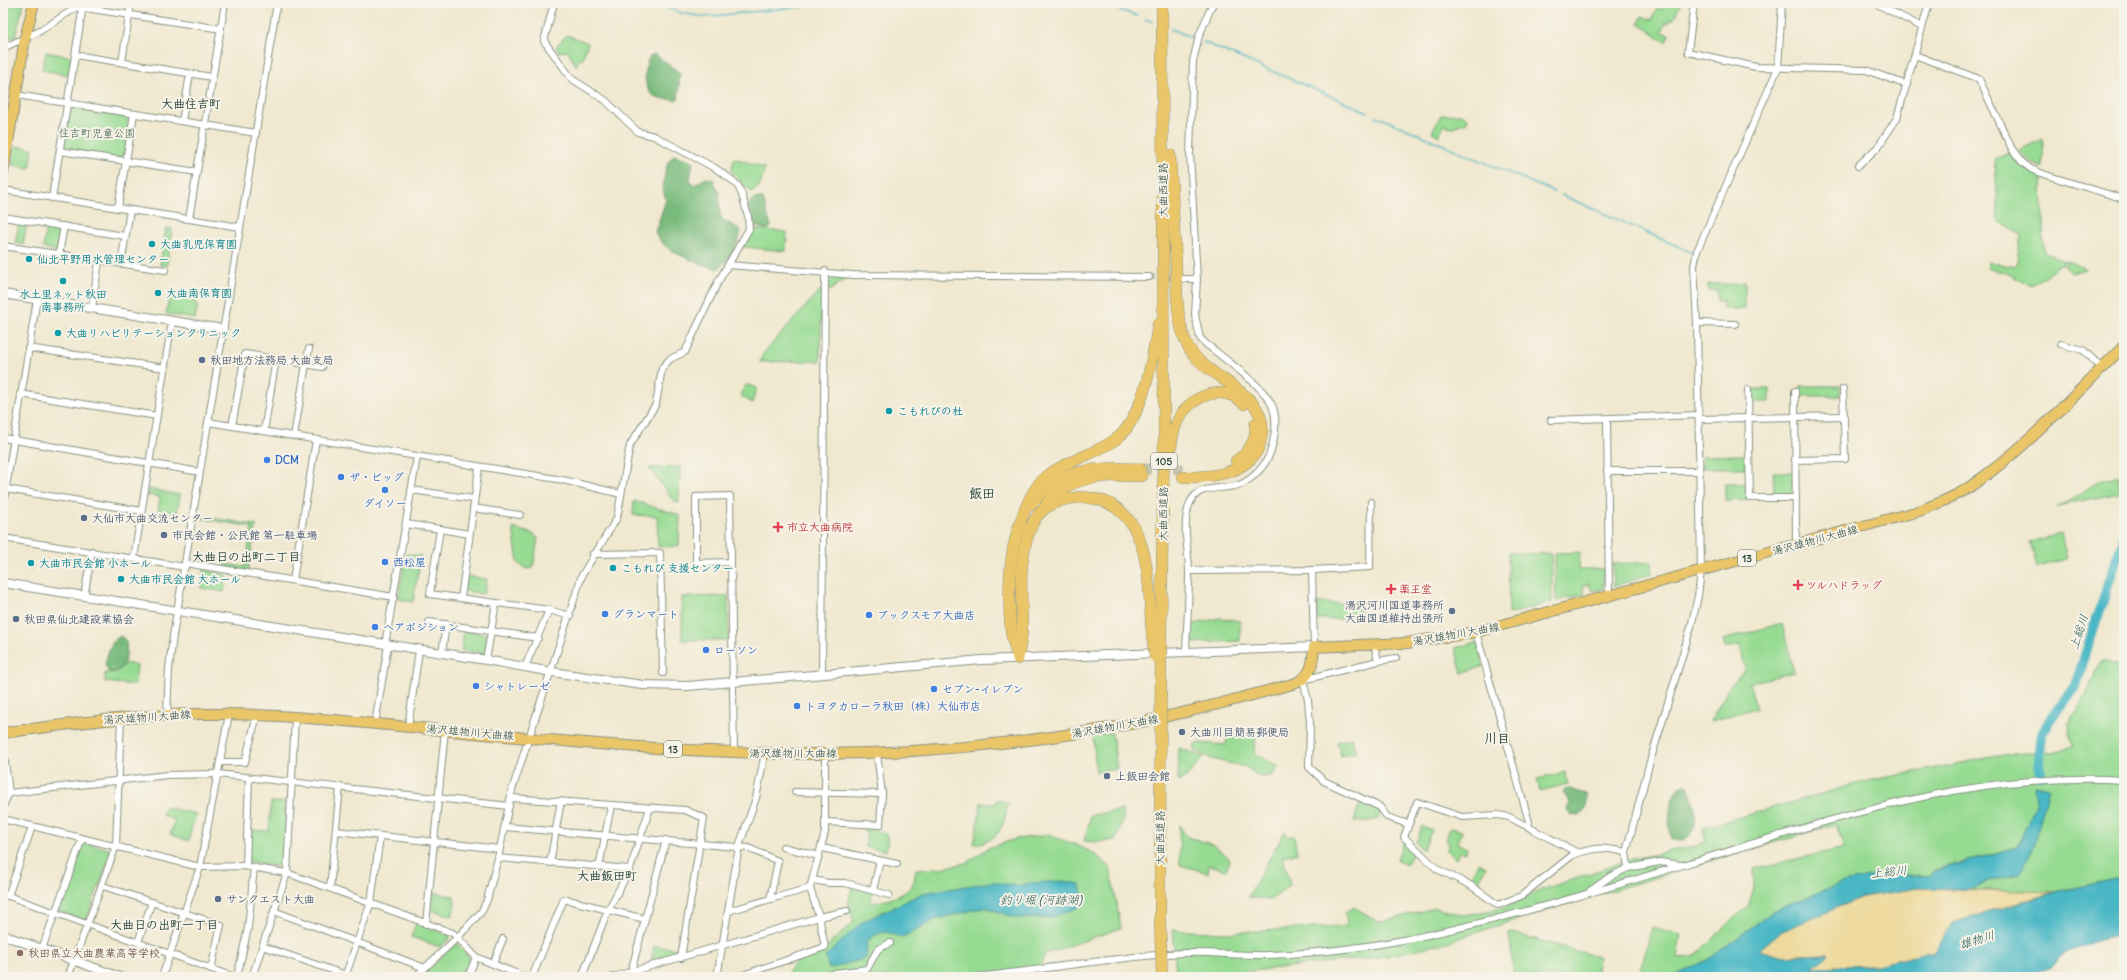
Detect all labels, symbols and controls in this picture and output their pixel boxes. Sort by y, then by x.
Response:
district label: 大曲住吉町 [161,96,221,111]
park label: 住吉町児童公園 [59,126,136,140]
street label: 大曲西道路 [1156,163,1170,218]
place label: 大曲乳児保育園 [160,237,237,251]
marker: 大曲乳児保育園 [147,239,157,249]
place label: 仙北平野用水管理センター [37,252,169,266]
marker: 仙北平野用水管理センター [24,254,34,264]
marker: 水土里ネット秋田 南事務所 [58,276,68,286]
place label: 大曲南保育園 [166,286,232,300]
place label: 水土里ネット秋田 南事務所 [19,287,107,314]
marker: 大曲南保育園 [153,288,163,298]
place label: 大曲リハビリテーションクリニック [66,326,241,340]
marker: 大曲リハビリテーションクリニック [53,328,63,338]
place label: 秋田地方法務局 大曲支局 [210,353,334,367]
marker: 秋田地方法務局 大曲支局 [197,355,207,365]
place label: こもれびの杜 [897,404,963,418]
marker: こもれびの杜 [884,406,894,416]
place label: DCM [275,453,299,467]
road number: 105 [1151,453,1177,469]
marker: DCM [262,455,272,465]
place label: ザ・ビッグ [349,470,404,484]
marker: ザ・ビッグ [336,472,346,482]
marker: ダイソー [380,485,390,495]
district label: 飯田 [969,485,995,502]
street label: 大曲西道路 [1156,486,1170,542]
place label: ダイソー [364,496,406,510]
place label: 大仙市大曲交流センター [92,511,213,525]
marker: 大仙市大曲交流センター [79,513,89,523]
place label: 市立大曲病院 [787,520,853,534]
marker: 市立大曲病院 [772,521,784,533]
street label: 湯沢雄物川大曲線 [1771,522,1859,558]
place label: 市民会館・公民館 第一駐車場 [172,528,318,542]
marker: 市民会館・公民館 第一駐車場 [159,530,169,540]
district label: 大曲日の出町二丁目 [192,549,300,564]
road number: 13 [1738,550,1756,566]
place label: 西松屋 [393,555,426,569]
place label: 大曲市民会館 小ホール [39,556,151,570]
marker: 西松屋 [380,557,390,567]
marker: 大曲市民会館 小ホール [26,558,36,568]
place label: こもれび 支援センター [621,561,734,575]
marker: こもれび 支援センター [608,563,618,573]
place label: 大曲市民会館 大ホール [129,572,241,586]
marker: 大曲市民会館 大ホール [116,574,126,584]
place label: ツルハドラッグ [1806,578,1882,592]
marker: ツルハドラッグ [1793,580,1803,590]
place label: 薬王堂 [1399,582,1432,596]
marker: 薬王堂 [1386,584,1396,594]
place label: 湯沢河川国道事務所 大曲国道維持出張所 [1345,598,1444,625]
marker: 湯沢河川国道事務所 大曲国道維持出張所 [1447,606,1457,616]
place label: グランマート [613,607,679,621]
place label: ブックスモア大曲店 [877,608,976,622]
marker: グランマート [600,609,610,619]
marker: ブックスモア大曲店 [864,610,874,620]
place label: 秋田県仙北建設業協会 [24,612,134,626]
water label: 上総川 [2066,612,2091,651]
marker: 秋田県仙北建設業協会 [11,614,21,624]
street label: 湯沢雄物川大曲線 [1411,619,1501,649]
place label: ヘアポジション [383,620,459,634]
marker: ヘアポジション [370,622,380,632]
place label: ローソン [714,643,758,657]
marker: ローソン [701,645,711,655]
place label: シャトレーゼ [484,679,550,693]
marker: シャトレーゼ [471,681,481,691]
place label: セブン-イレブン [942,682,1024,696]
marker: セブン-イレブン [929,684,939,694]
place label: トヨタカローラ秋田（株）大仙市店 [805,699,981,713]
marker: トヨタカローラ秋田（株）大仙市店 [792,701,802,711]
street label: 湯沢雄物川大曲線 [103,707,191,727]
street label: 湯沢雄物川大曲線 [1070,711,1160,741]
street label: 湯沢雄物川大曲線 [426,721,514,743]
place label: 大曲川目簡易郵便局 [1190,725,1289,739]
marker: 大曲川目簡易郵便局 [1177,727,1187,737]
district label: 川目 [1484,730,1510,747]
road number: 13 [664,741,682,757]
street label: 湯沢雄物川大曲線 [749,746,837,760]
place label: 上飯田会館 [1115,769,1170,783]
marker: 上飯田会館 [1102,771,1112,781]
street label: 大曲西道路 [1153,811,1167,866]
water label: 上総川 [1870,862,1908,881]
district label: 大曲飯田町 [577,868,637,883]
place label: サンクエスト大曲 [226,892,315,906]
water label: 釣り堀 (河跡湖) [1000,892,1083,907]
marker: サンクエスト大曲 [213,894,223,904]
district label: 大曲日の出町一丁目 [110,917,218,932]
water label: 雄物川 [1957,927,1996,952]
place label: 秋田県立大曲農業高等学校 [28,946,160,960]
marker: 秋田県立大曲農業高等学校 [15,948,25,958]

